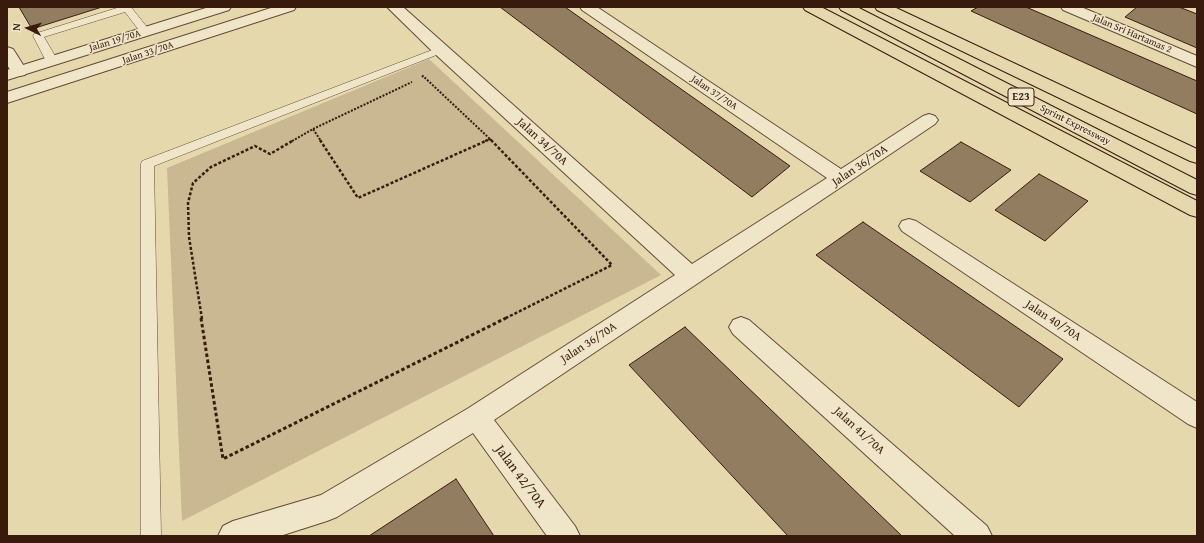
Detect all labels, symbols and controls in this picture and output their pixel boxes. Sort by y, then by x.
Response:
north arrow [8,8,48,48]
street label: Jalan Sri Hartamas 2 [1091,12,1173,56]
text: N [8,23,24,31]
street label: Jalan 19/70A [88,27,142,55]
street label: Jalan 33/70A [121,39,175,67]
street label: Jalan 37/70A [689,73,739,113]
road number: E23 [1008,88,1034,106]
street label: Sprint Expressway [1038,102,1112,148]
street label: Jalan 34/70A [513,115,571,169]
street label: Jalan 36/70A [829,142,891,190]
street label: Jalan 40/70A [1022,298,1084,344]
street label: Jalan 36/70A [558,320,620,366]
street label: Jalan 41/70A [830,404,888,458]
street label: Jalan 42/70A [491,442,549,512]

